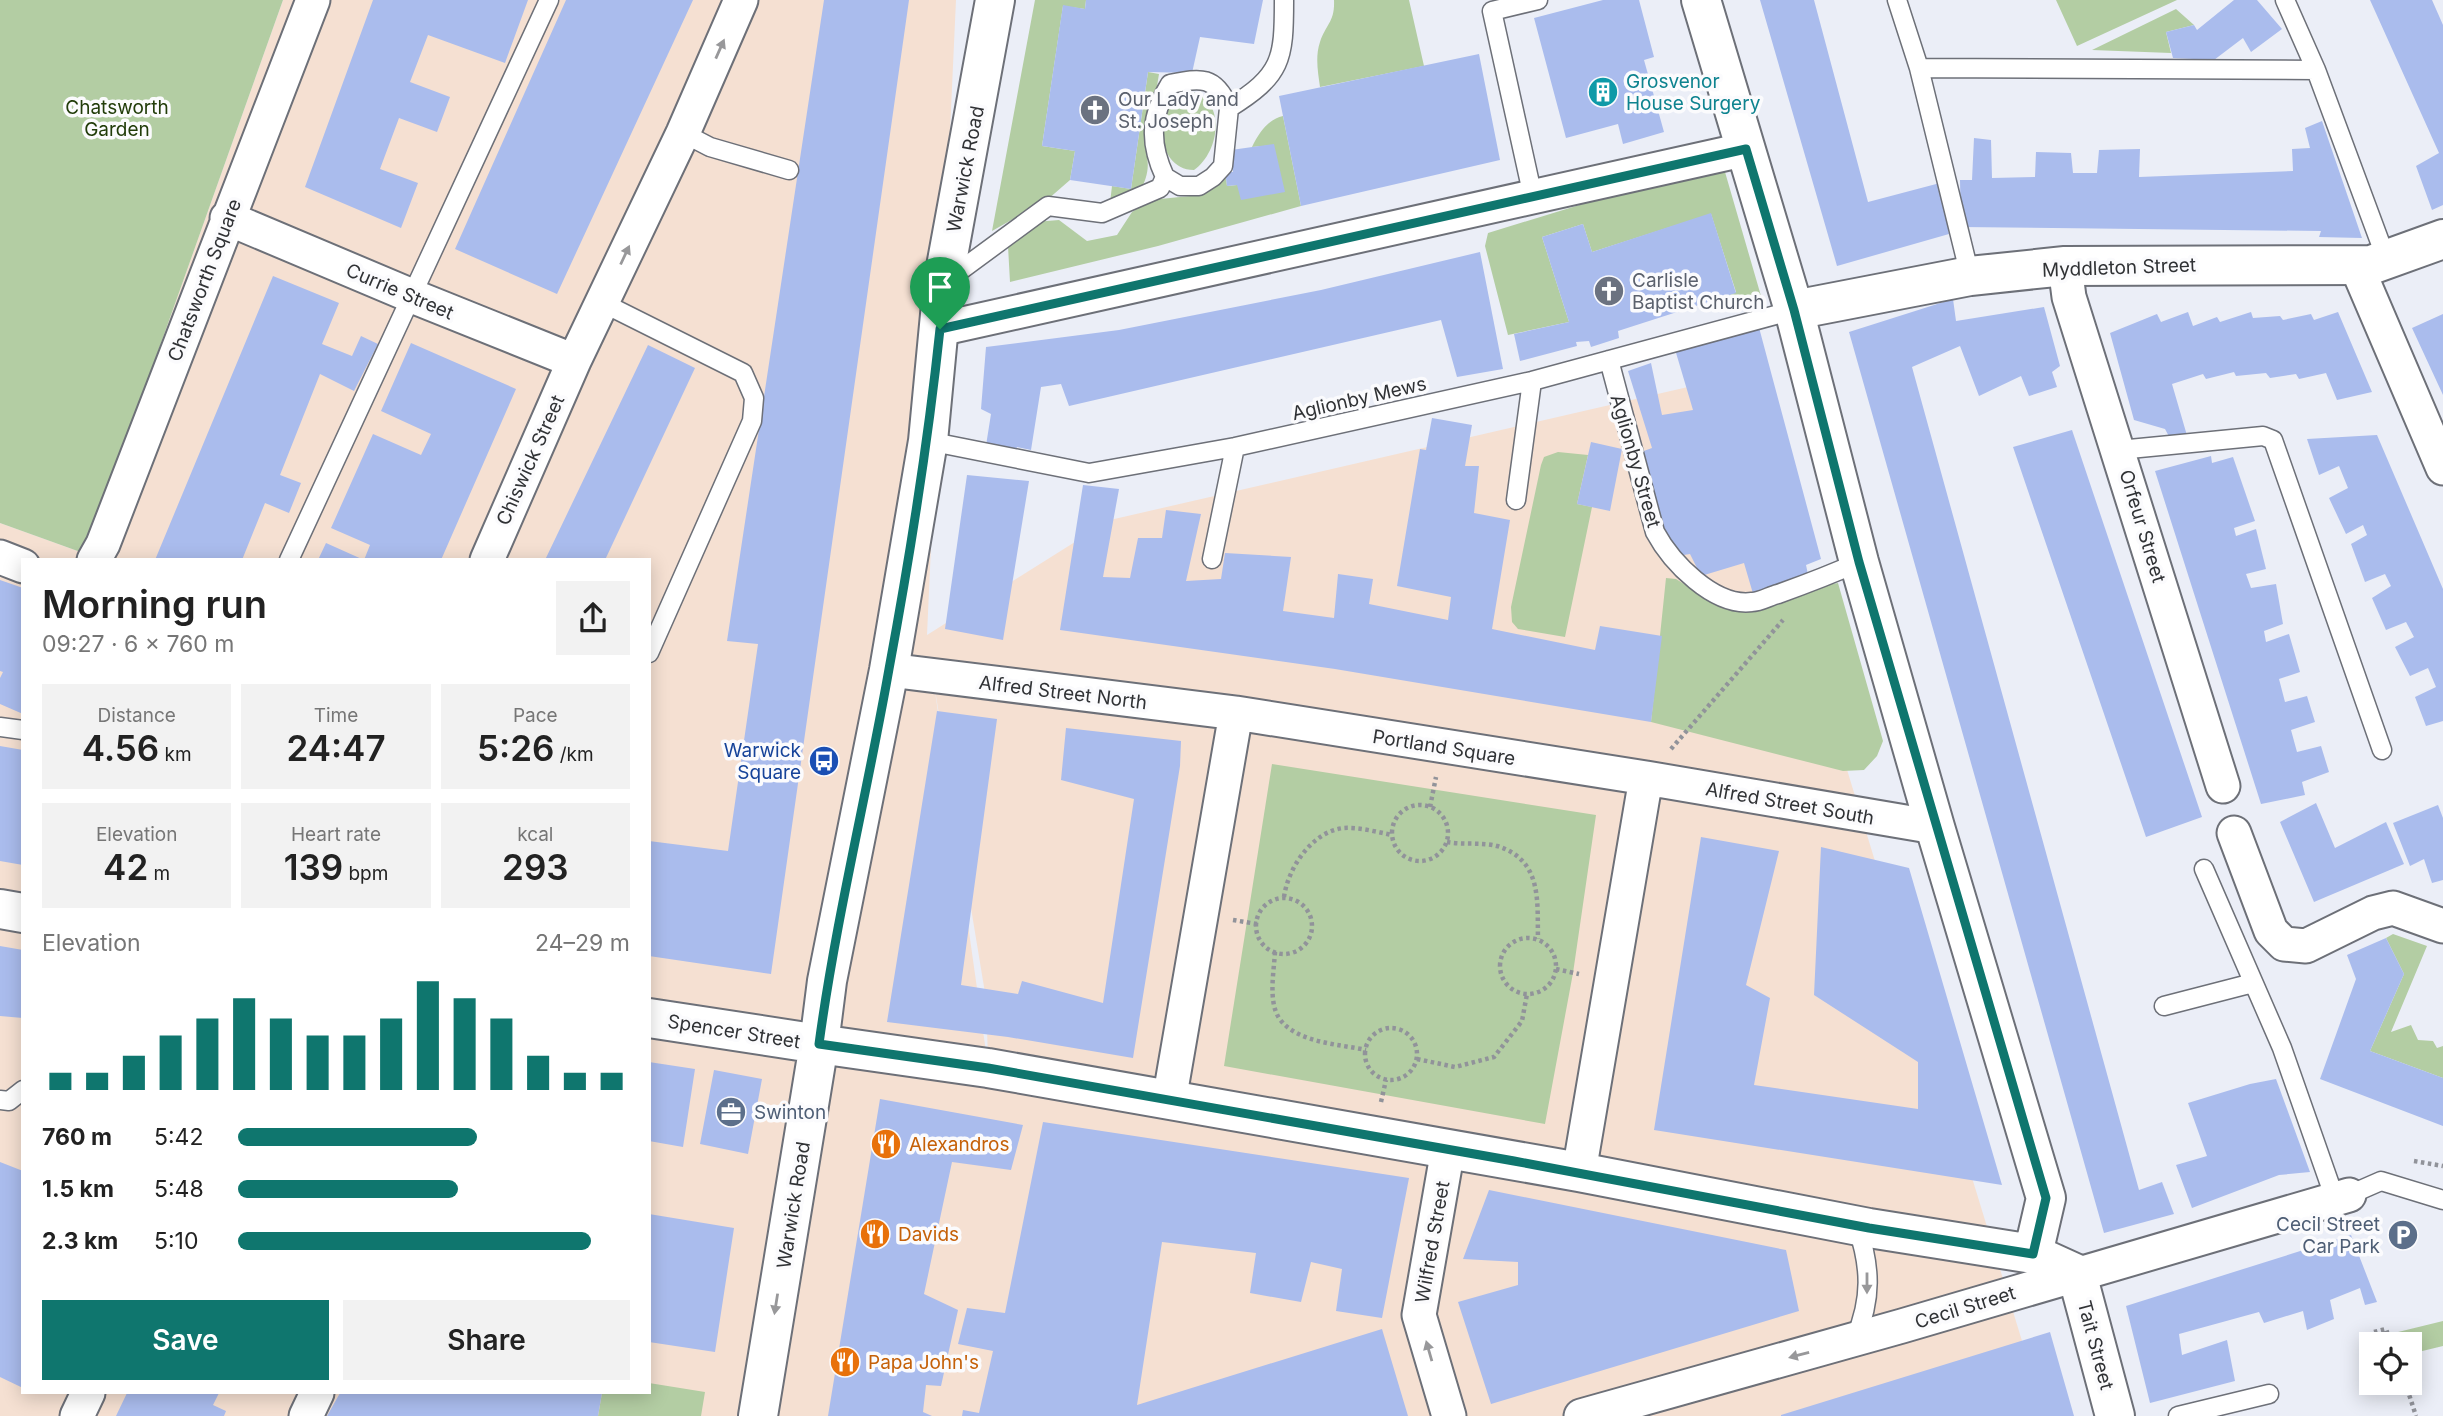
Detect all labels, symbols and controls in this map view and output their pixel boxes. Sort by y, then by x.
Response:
one-way arrow [715,38,726,59]
place label: Grosvenor House Surgery [1626,70,1761,115]
building icon: Grosvenor House Surgery [1586,75,1620,109]
place label: Our Lady and St. Joseph [1118,88,1239,133]
church icon: Our Lady and St. Joseph [1078,93,1112,127]
park label: Chatsworth Garden [65,96,169,141]
street label: Warwick Road [942,104,989,234]
street label: Chatsworth Square [163,196,246,365]
one-way arrow [619,245,631,265]
street label: Myddleton Street [2042,253,2196,282]
pin [910,257,970,329]
street label: Currie Street [343,258,457,324]
icon: arrive [921,268,959,306]
place label: Carlisle Baptist Church [1632,269,1764,314]
church icon: Carlisle Baptist Church [1592,274,1626,308]
street label: Aglionby Mews [1290,372,1429,425]
street label: Chiswick Street [491,392,569,529]
street label: Aglionby Street [1606,392,1666,530]
street label: Orfeur Street [2114,467,2171,585]
text: Morning run [42,581,267,627]
button: share [556,581,630,655]
text: 09:27 · 6 × 760 m [42,630,234,658]
street label: Alfred Street North [978,671,1148,714]
text: Distance [97,704,176,727]
text: Time [314,704,358,727]
text: Pace [513,704,558,727]
street label: Portland Square [1371,725,1517,770]
text: 4.56 [82,727,159,769]
text: 24:47 [286,727,386,769]
text: 5:26 [477,727,554,769]
place label: Warwick Square [724,739,802,784]
text: km [159,743,192,766]
text: /km [554,743,594,766]
bus stop icon: Warwick Square [807,744,841,778]
street label: Alfred Street South [1704,777,1876,830]
text: Elevation [96,823,177,846]
text: Heart rate [291,823,381,846]
text: kcal [517,823,553,846]
text: 42 [103,846,148,888]
text: 139 [284,846,343,888]
text: 293 [502,846,569,888]
text: m [148,862,170,885]
text: bpm [343,862,388,885]
text: Elevation [42,929,141,957]
text: 24–29 m [535,929,630,957]
street label: Spencer Street [666,1010,802,1053]
office icon: Swinton [714,1095,748,1129]
place label: Swinton [754,1101,826,1124]
text: 760 m [42,1123,112,1151]
text: 5:42 [154,1123,204,1151]
restaurant icon: Alexandros [869,1127,903,1161]
place label: Alexandros [909,1133,1010,1156]
street label: Warwick Road [772,1140,815,1270]
text: 1.5 km [42,1175,114,1203]
text: 5:48 [154,1175,204,1203]
street label: Wilfred Street [1410,1179,1455,1305]
place label: Cecil Street Car Park [2276,1213,2381,1258]
restaurant icon: Davids [858,1217,892,1251]
parking icon: Cecil Street Car Park [2386,1218,2420,1252]
place label: Davids [898,1223,959,1246]
text: 2.3 km [42,1227,118,1255]
text: 5:10 [154,1227,198,1255]
one-way arrow [1861,1272,1873,1294]
street label: Cecil Street [1912,1281,2018,1334]
one-way arrow [770,1294,781,1316]
street label: Tait Street [2073,1298,2118,1392]
button: Save [42,1300,329,1380]
button: Share [343,1300,630,1380]
map controls [2359,1332,2422,1395]
button: locate [2359,1332,2422,1395]
one-way arrow [1424,1340,1434,1361]
restaurant icon: Papa John's [828,1345,862,1379]
one-way arrow [1789,1350,1810,1360]
place label: Papa John's [868,1351,979,1374]

